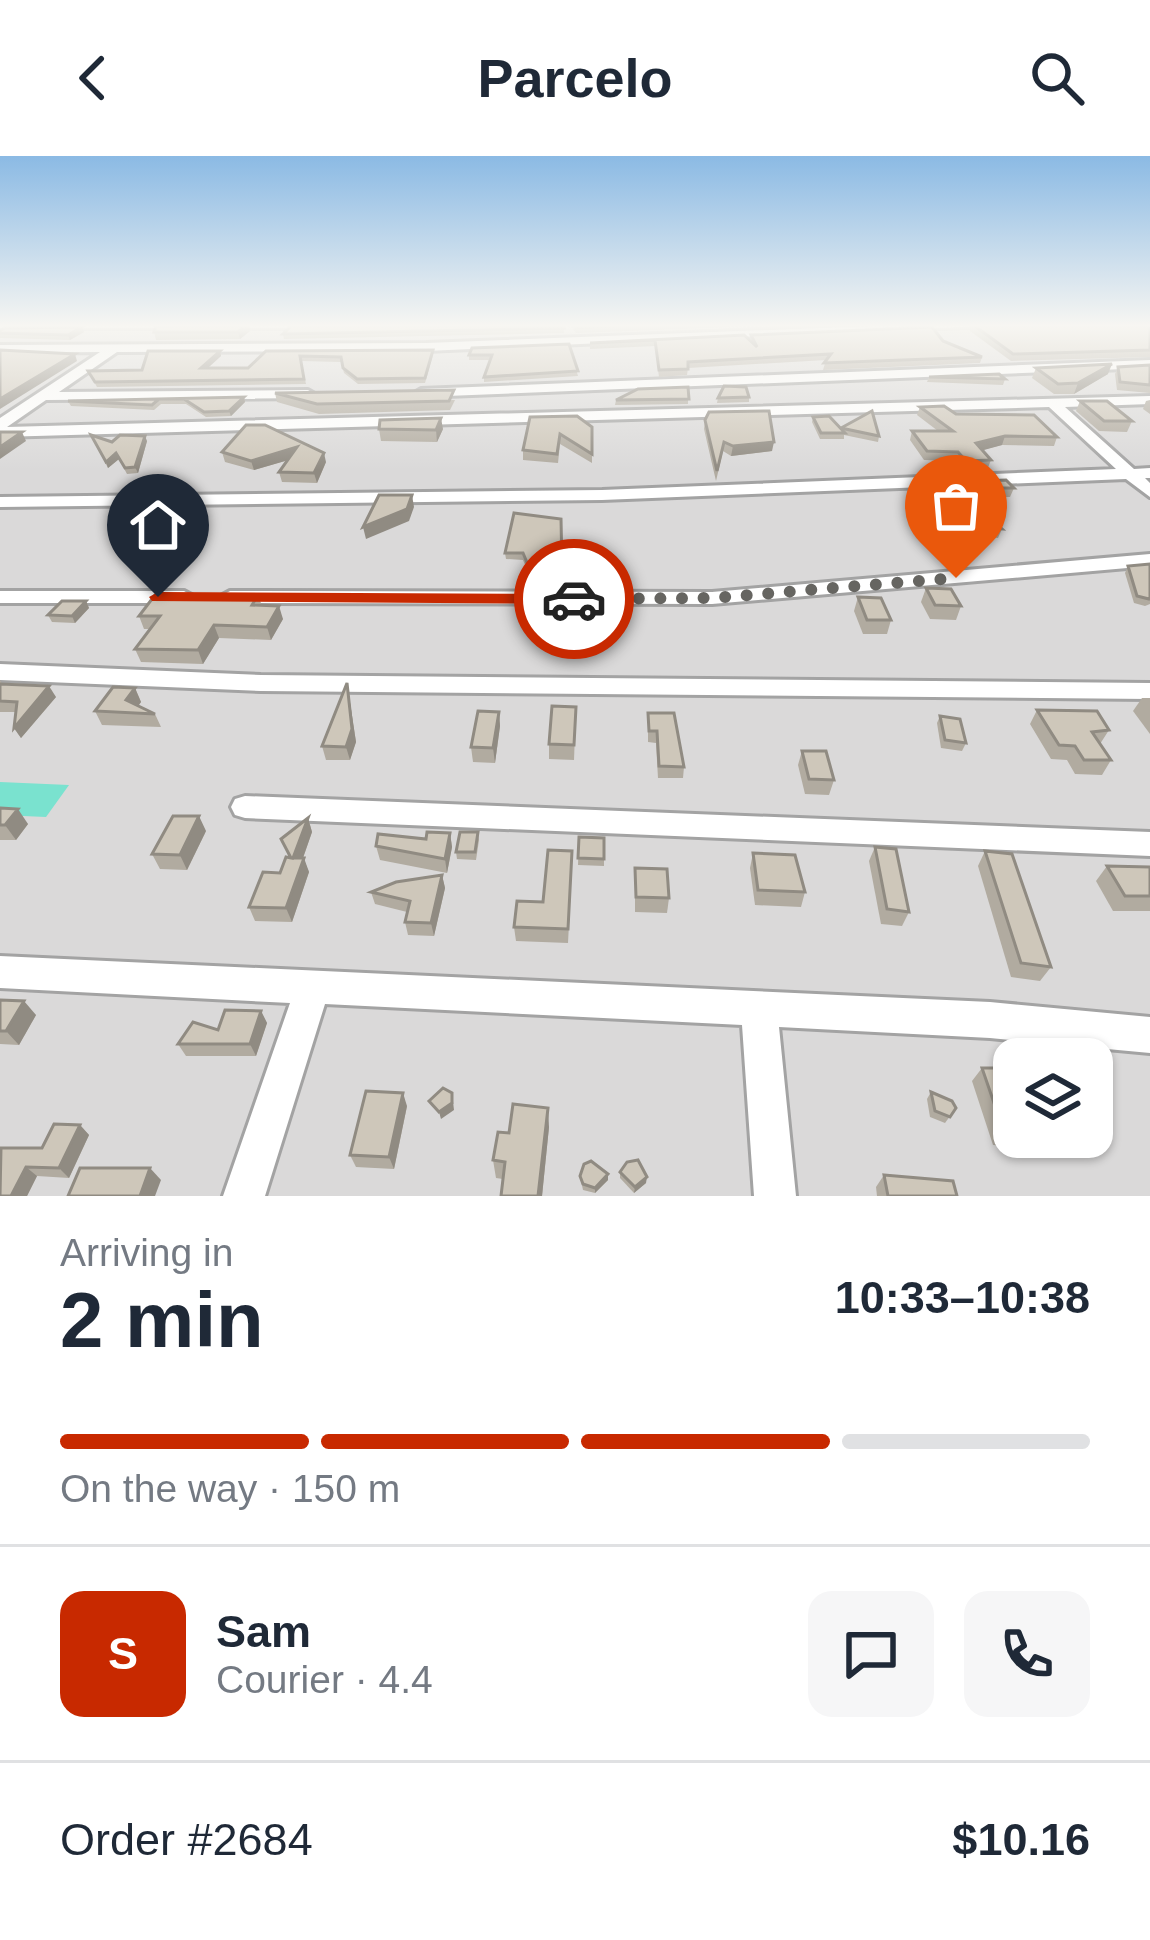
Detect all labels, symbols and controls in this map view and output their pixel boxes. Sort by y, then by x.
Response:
icon: back [60,45,126,111]
icon: search [1024,45,1090,111]
text: Parcelo [477,48,673,108]
pin [905,455,1007,578]
icon: bag [923,473,989,539]
pin [107,474,209,597]
icon: home [125,492,191,558]
courier [514,539,634,659]
icon: car [541,566,607,632]
map controls [993,1038,1113,1158]
button: layers [993,1038,1113,1158]
text: Arriving in [60,1231,233,1274]
text: 10:33–10:38 [835,1272,1090,1323]
text: 2 min [60,1276,264,1364]
text: On the way · 150 m [60,1467,400,1510]
button: chat [808,1591,934,1717]
button: phone [964,1591,1090,1717]
text: Sam [216,1606,311,1657]
text: S [108,1628,138,1679]
text: Courier · 4.4 [216,1658,433,1701]
text: Order #2684 [60,1814,313,1865]
text: $10.16 [952,1814,1090,1865]

